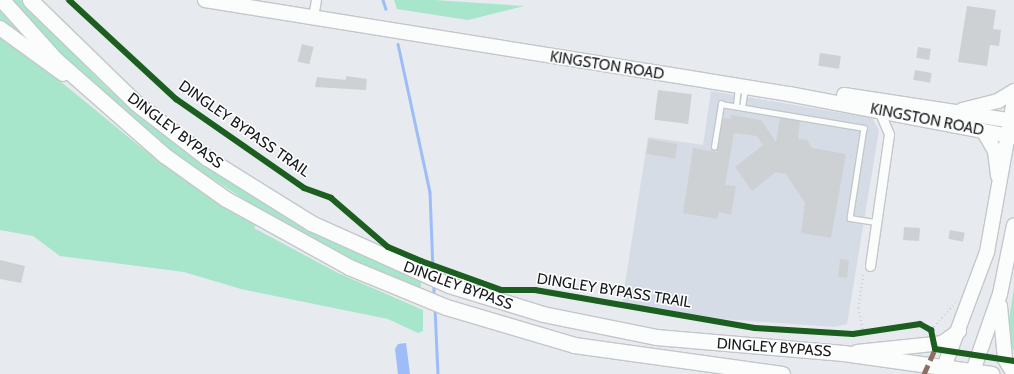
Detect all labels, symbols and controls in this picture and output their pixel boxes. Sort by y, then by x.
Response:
street label: KINGSTON ROAD [549,48,665,84]
street label: DINGLEY BYPASS TRAIL [175,77,313,181]
street label: DINGLEY BYPASS [124,89,226,173]
street label: KINGSTON ROAD [869,100,985,140]
street label: DINGLEY BYPASS [401,258,515,314]
street label: DINGLEY BYPASS TRAIL [536,270,692,312]
street label: DINGLEY BYPASS [716,335,832,361]

